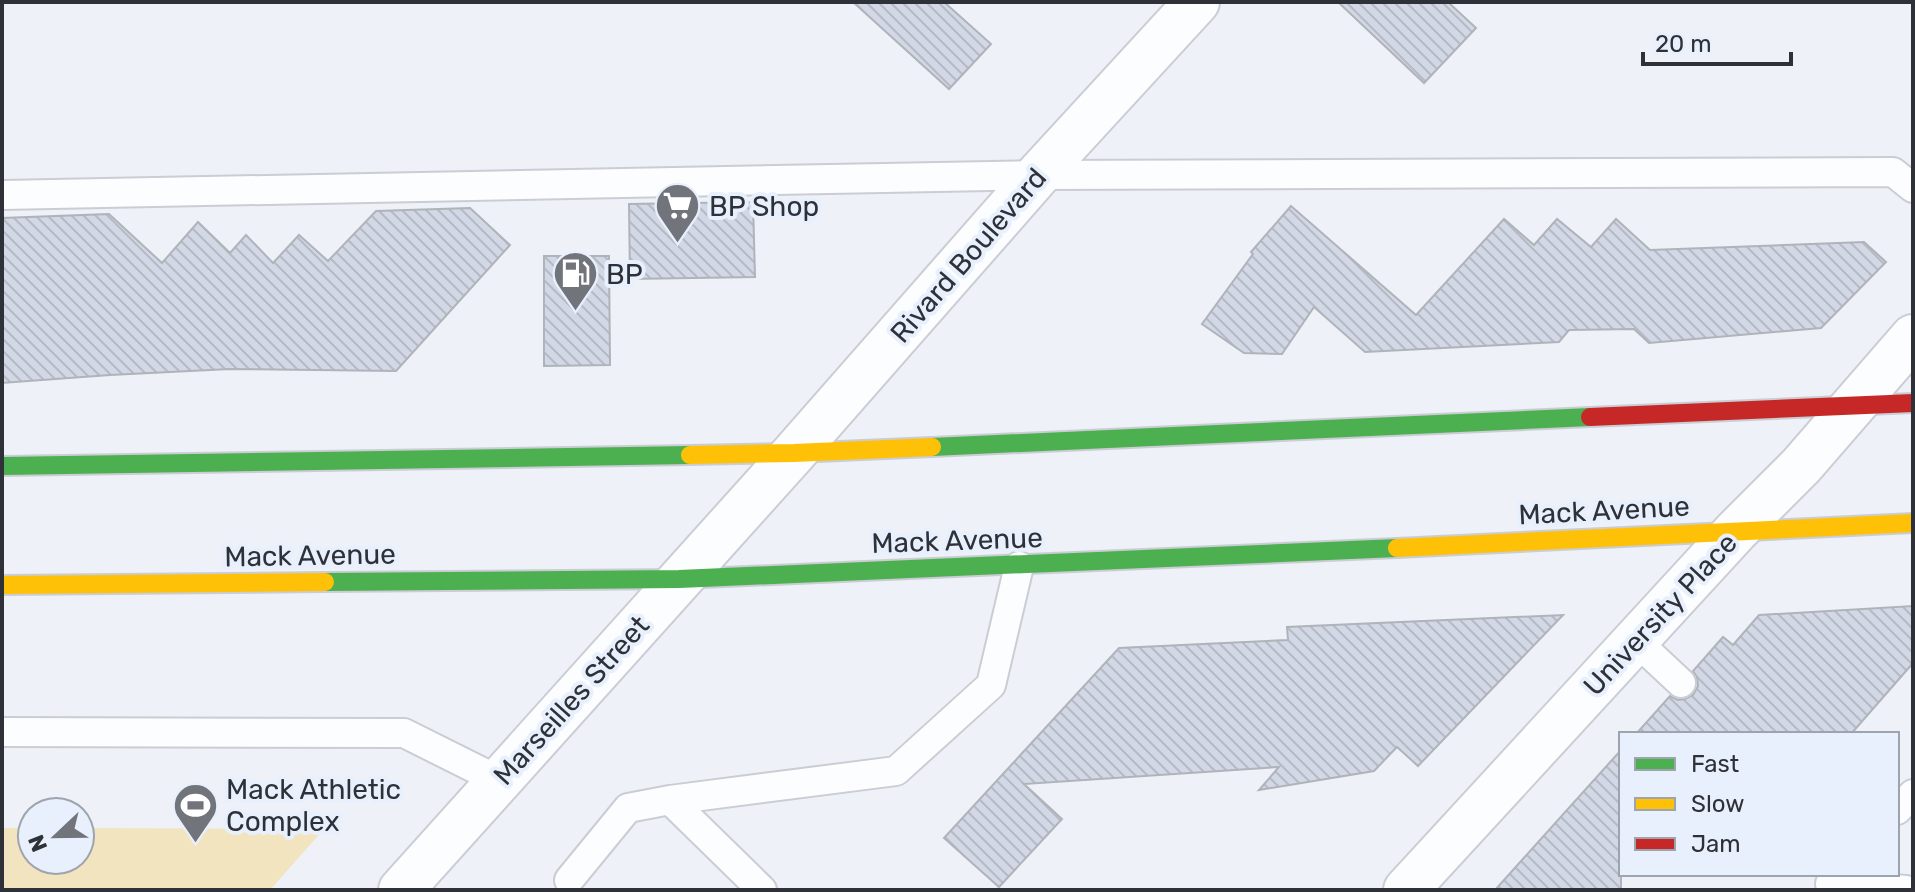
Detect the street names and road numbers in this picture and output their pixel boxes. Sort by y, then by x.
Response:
street label: Rivard Boulevard [884,161,1053,349]
street label: Mack Avenue [1518,490,1691,531]
street label: Mack Avenue [871,521,1043,560]
street label: University Place [1577,526,1744,702]
street label: Mack Avenue [224,538,396,573]
street label: Marseilles Street [487,609,656,792]

